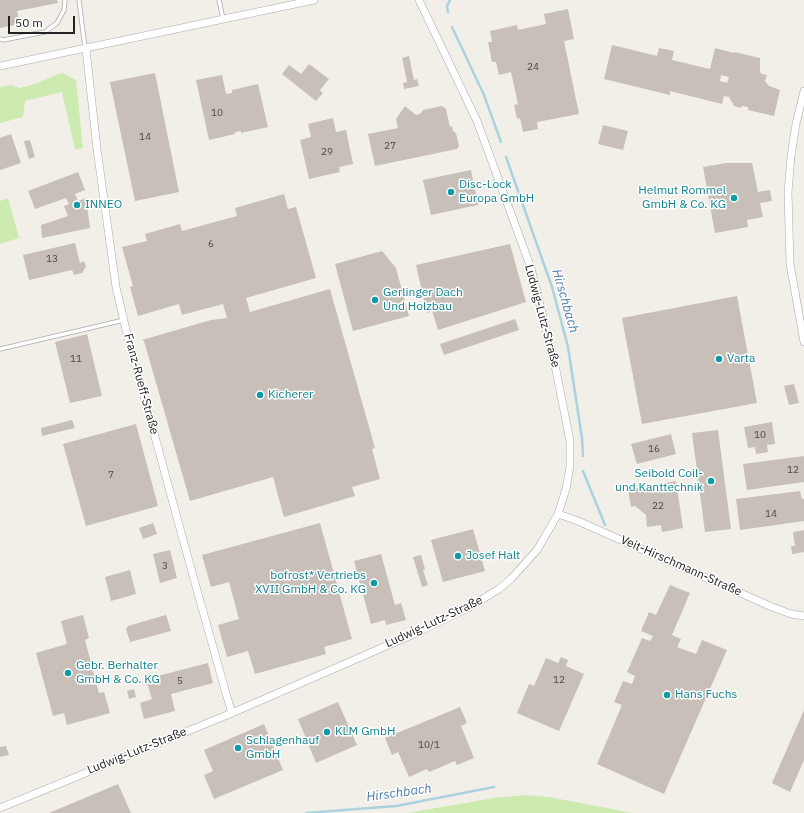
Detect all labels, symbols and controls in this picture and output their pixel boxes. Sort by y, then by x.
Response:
scale bar [10,8,77,34]
text: 50 m [15,15,43,30]
house number: 24 [527,61,539,73]
house number: 10 [211,107,223,119]
house number: 14 [139,131,151,143]
house number: 27 [384,140,396,152]
house number: 29 [321,146,333,158]
place label: Disc-Lock Europa GmbH [459,178,534,206]
place label: Helmut Rommel GmbH & Co. KG [638,184,726,212]
marker: Disc-Lock Europa GmbH [446,187,456,197]
marker: Helmut Rommel GmbH & Co. KG [729,193,739,203]
place label: INNEO [85,198,122,212]
marker: INNEO [72,200,82,210]
house number: 6 [208,238,214,250]
house number: 13 [46,253,58,265]
street label: Ludwig-Lutz-Straße [521,263,563,369]
water label: Hirschbach [548,267,582,335]
place label: Gerlinger Dach Und Holzbau [383,286,463,314]
marker: Gerlinger Dach Und Holzbau [370,295,380,305]
street label: Franz-Rueff-Straße [121,332,161,436]
place label: Varta [727,352,755,366]
house number: 11 [70,353,82,365]
marker: Varta [714,354,724,364]
place label: Kicherer [268,388,313,402]
marker: Kicherer [255,390,265,400]
house number: 10 [754,429,766,441]
house number: 16 [648,443,660,455]
house number: 12 [787,464,799,476]
place label: Seibold Coil- und Kanttechnik [615,467,703,495]
house number: 7 [108,469,114,481]
marker: Seibold Coil- und Kanttechnik [706,476,716,486]
house number: 22 [652,500,664,512]
house number: 14 [765,508,777,520]
street label: Veit-Hirschmann-Straße [618,533,744,599]
place label: Josef Halt [466,549,520,563]
marker: Josef Halt [453,551,463,561]
house number: 3 [162,560,168,572]
place label: bofrost* Vertriebs XVII GmbH & Co. KG [255,569,366,597]
marker: bofrost* Vertriebs XVII GmbH & Co. KG [369,578,379,588]
street label: Ludwig-Lutz-Straße [383,593,485,651]
place label: Gebr. Berhalter GmbH & Co. KG [76,659,160,687]
marker: Gebr. Berhalter GmbH & Co. KG [63,668,73,678]
house number: 12 [553,674,565,686]
house number: 5 [177,675,183,687]
place label: Hans Fuchs [675,688,737,702]
marker: Hans Fuchs [662,690,672,700]
street label: Ludwig-Lutz-Straße [85,724,189,778]
place label: KLM GmbH [335,725,395,739]
marker: KLM GmbH [322,727,332,737]
place label: Schlagenhauf GmbH [246,734,319,762]
house number: 10/1 [418,739,440,751]
marker: Schlagenhauf GmbH [233,743,243,753]
water label: Hirschbach [365,781,433,805]

